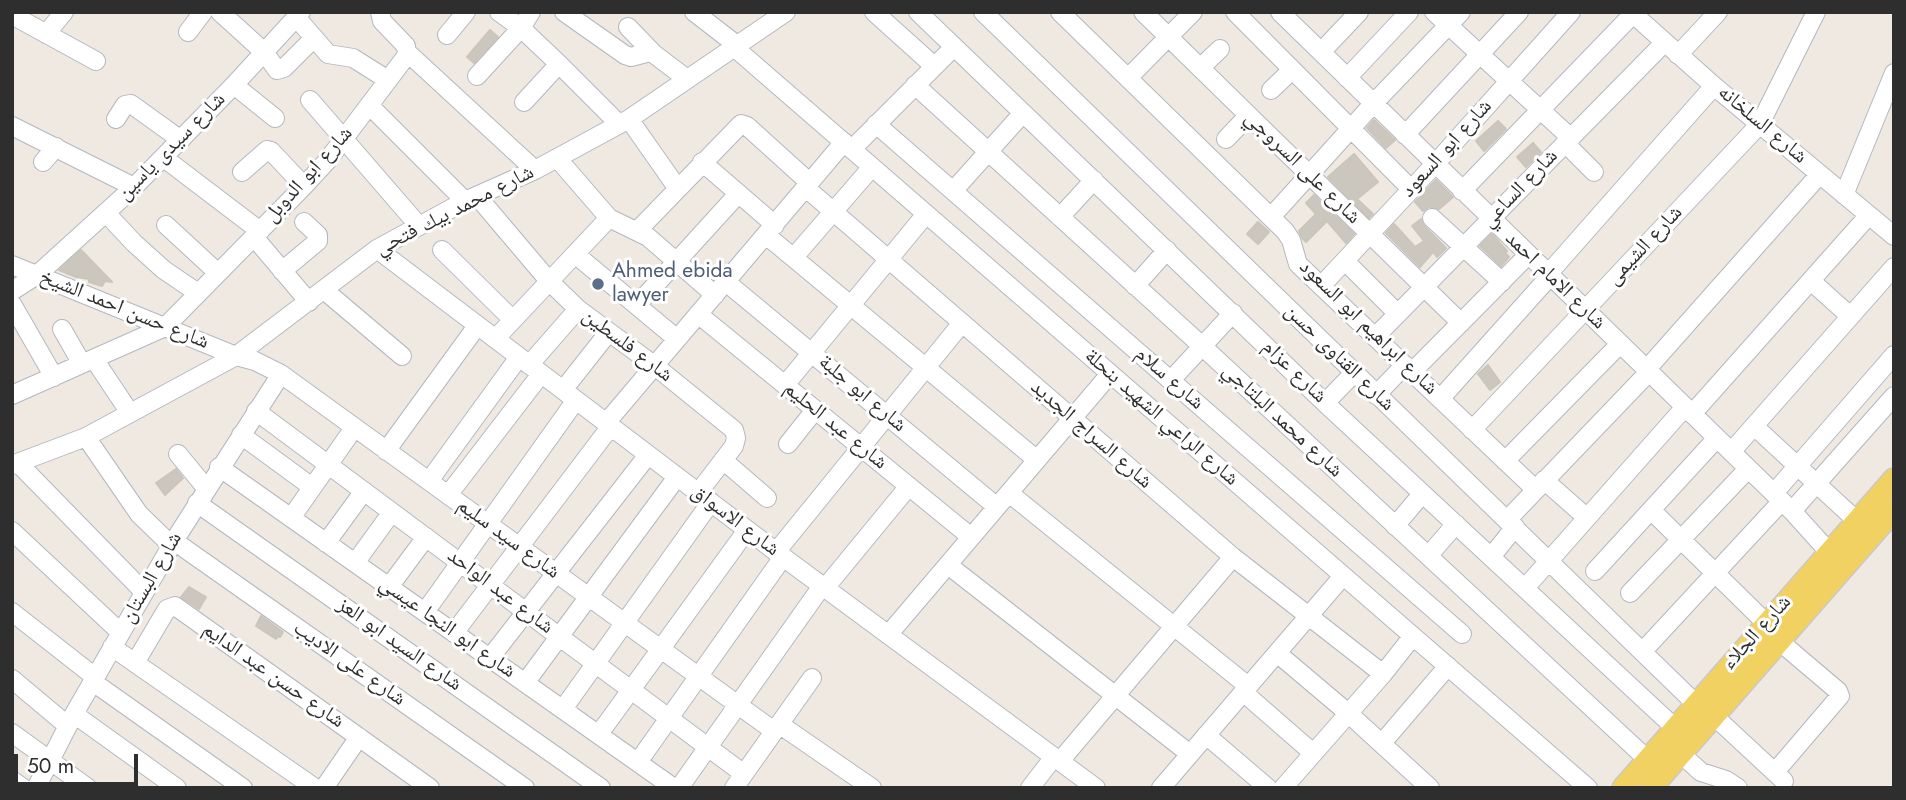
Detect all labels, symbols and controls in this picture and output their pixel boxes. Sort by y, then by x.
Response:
street label: شارع السلخانه [1712,80,1812,170]
street label: شارع سيدى ياسين [113,88,231,206]
street label: شارع ابو السعود [1396,95,1498,203]
street label: شارع على السروجي [1239,106,1365,230]
street label: شارع ابو الدوبل [259,122,359,228]
street label: شارع الساعي [1476,144,1564,234]
street label: شارع محمد بيك فتحي [371,160,539,262]
street label: شارع الشيمى [1602,201,1688,291]
street label: شارع الامام احمد [1499,227,1611,335]
street label: شارع ابراهيم ابو السعود [1293,255,1443,401]
place label: Ahmed ebida lawyer [612,259,733,309]
street label: شارع حسن احمد الشيخ [36,265,212,355]
marker: Ahmed ebida lawyer [590,276,606,292]
street label: شارع القناوى حسن [1278,299,1400,417]
street label: شارع فلسطين [577,304,677,388]
street label: شارع عزام [1256,335,1332,409]
street label: شارع سلام [1129,342,1209,416]
street label: شارع الراعي الشهيد بنحلة [1079,344,1243,492]
street label: شارع ابو جلبة [813,350,911,438]
street label: شارع محمد البلتاجي [1216,359,1348,483]
street label: شارع السراج الجديد [1025,375,1157,495]
street label: شارع عبد الحليم [778,376,892,476]
street label: شارع الاسواق [686,480,784,562]
street label: شارع سيد سليم [451,493,565,585]
street label: شارع البستان [116,528,188,628]
street label: شارع عبد الواحد [442,544,558,640]
street label: شارع ابو النجا عيسي [374,572,520,684]
street label: شارع الجلاء [1717,591,1797,675]
street label: شارع السيد ابو العز [332,593,466,697]
street label: شارع على الاديب [288,616,410,712]
street label: شارع حسن عبد الدايم [197,618,349,734]
scale bar [18,740,142,784]
text: 50 m [27,751,74,781]

